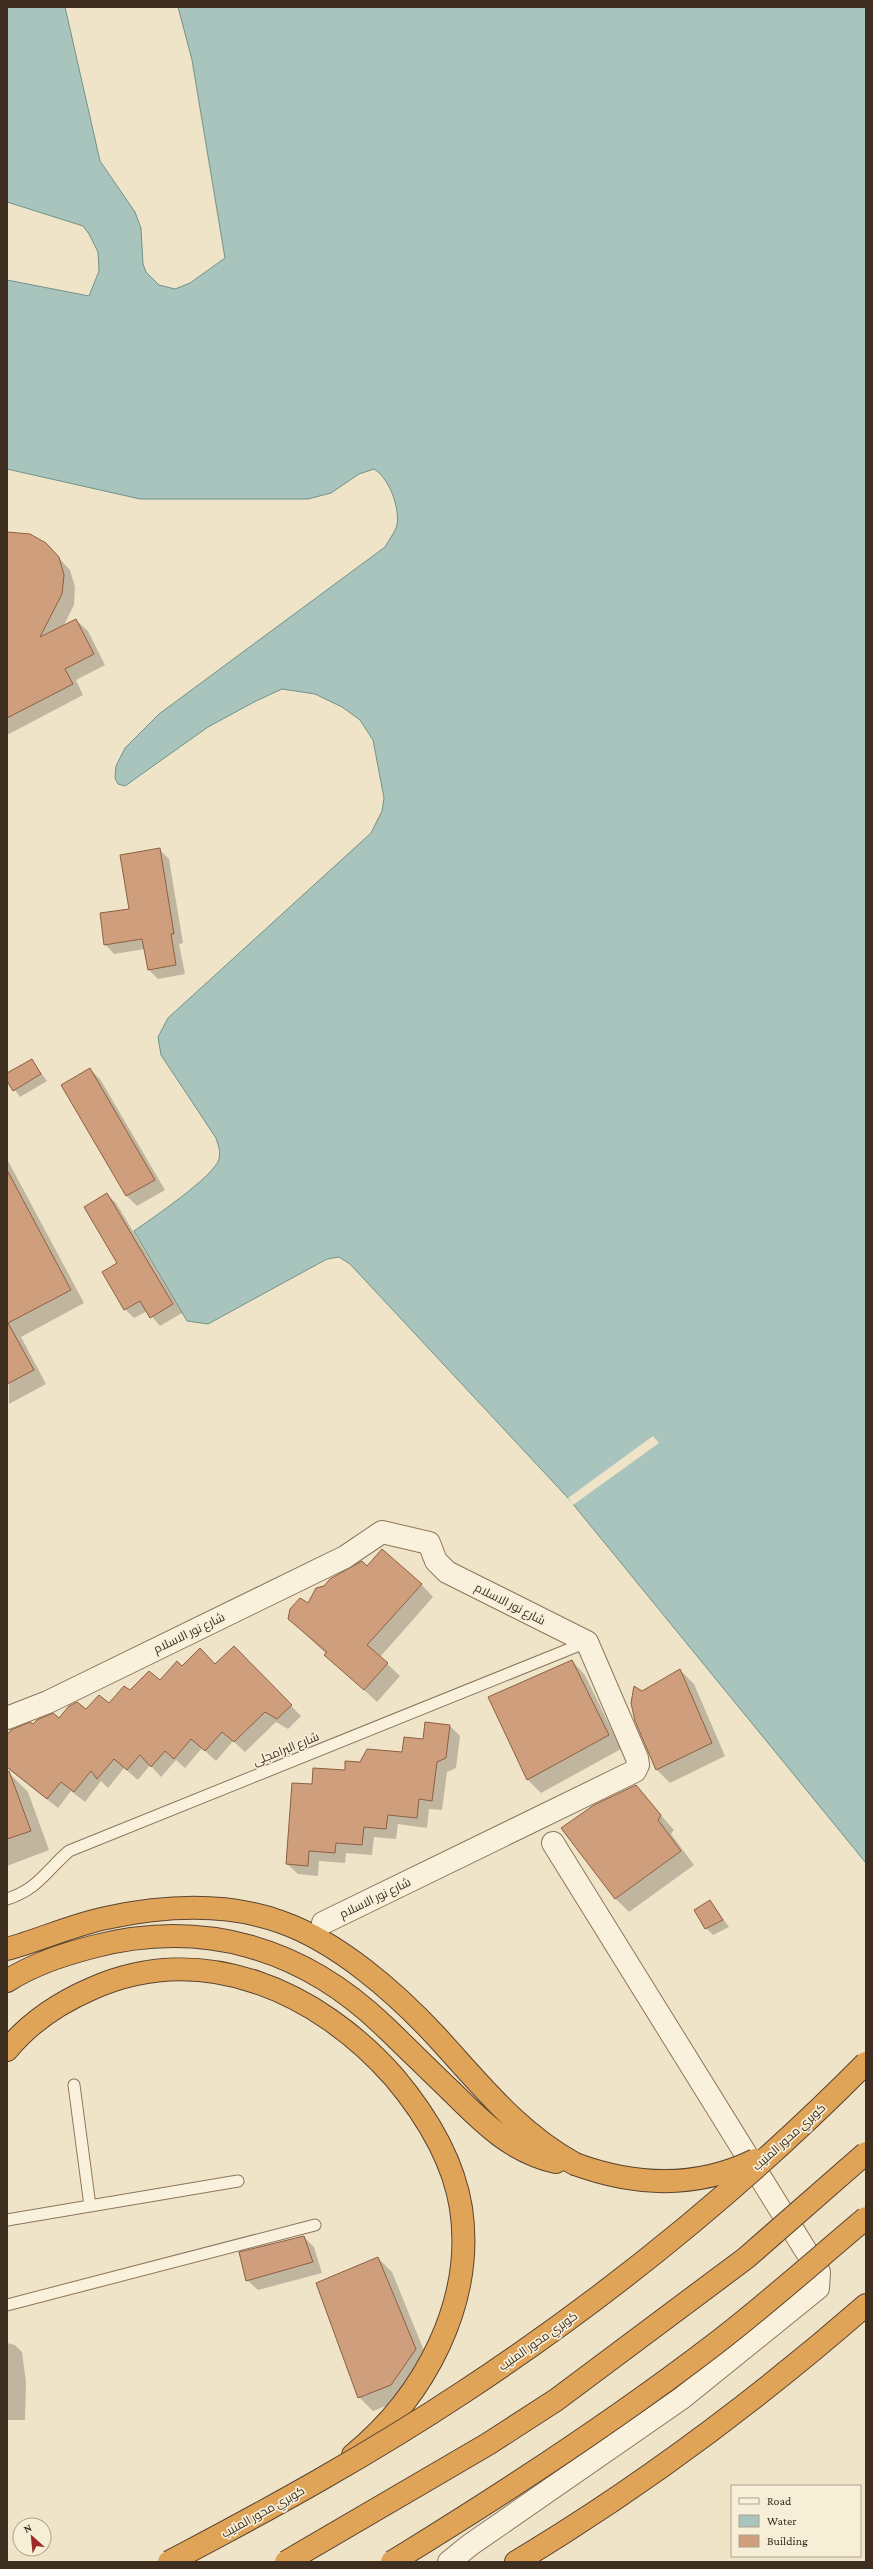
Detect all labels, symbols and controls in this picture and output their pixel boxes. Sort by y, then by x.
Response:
street label: شارع نور الاسلام [472,1580,548,1629]
street label: شارع نور الاسلام [151,1610,227,1657]
street label: شارع البرامجلى [251,1729,321,1770]
street label: شارع نور الاسلام [337,1875,413,1922]
street label: كوبري محور المنيب [750,2101,830,2176]
street label: كوبري محور المنيب [496,2309,582,2376]
street label: كوبري محور المنيب [219,2483,309,2543]
legend [731,2485,861,2557]
text: Road [767,2494,792,2508]
text: Water [767,2514,797,2528]
north arrow [12,2517,52,2557]
text: N [21,2521,34,2535]
text: Building [767,2534,808,2548]

